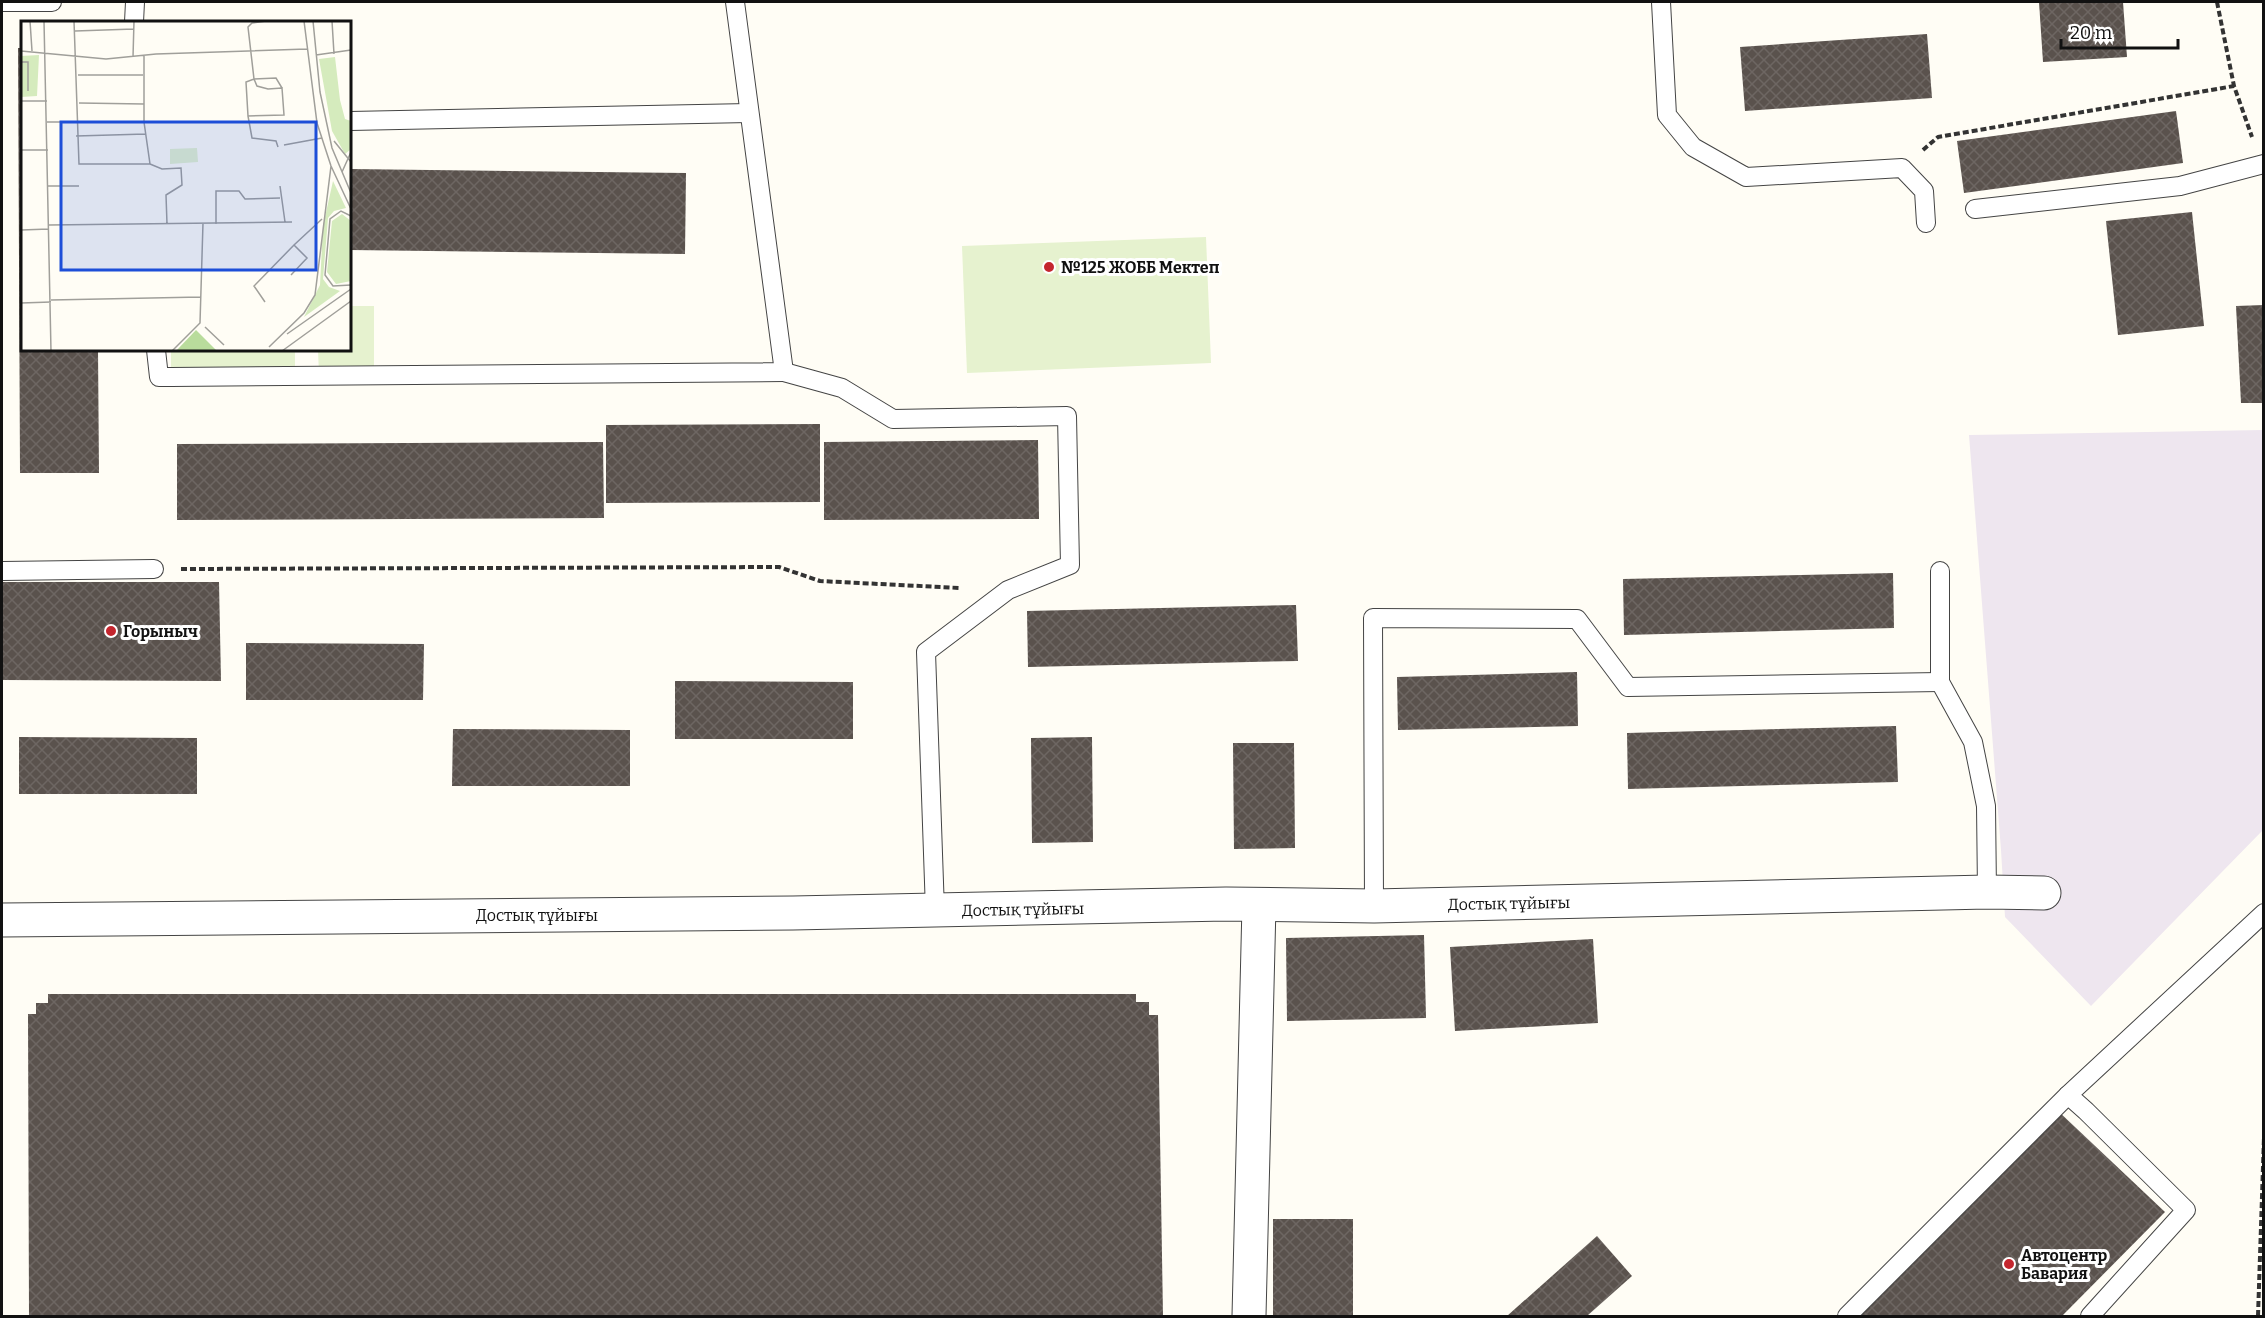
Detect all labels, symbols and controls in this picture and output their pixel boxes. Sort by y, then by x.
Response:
scale bar [2061,12,2178,50]
inset map [21,21,351,351]
text: 20 m [2070,22,2112,44]
place label: №125 ЖОББ Мектеп [1061,258,1220,277]
marker: №125 ЖОББ Мектеп [1042,260,1056,274]
place label: Горыныч [123,622,198,641]
marker: Горыныч [104,624,118,638]
street label: Достық тұйығы [1448,893,1570,914]
street label: Достық тұйығы [962,899,1084,920]
street label: Достық тұйығы [476,906,598,925]
place label: Автоцентр Бавария [2021,1246,2108,1283]
marker: Автоцентр Бавария [2002,1257,2016,1271]

